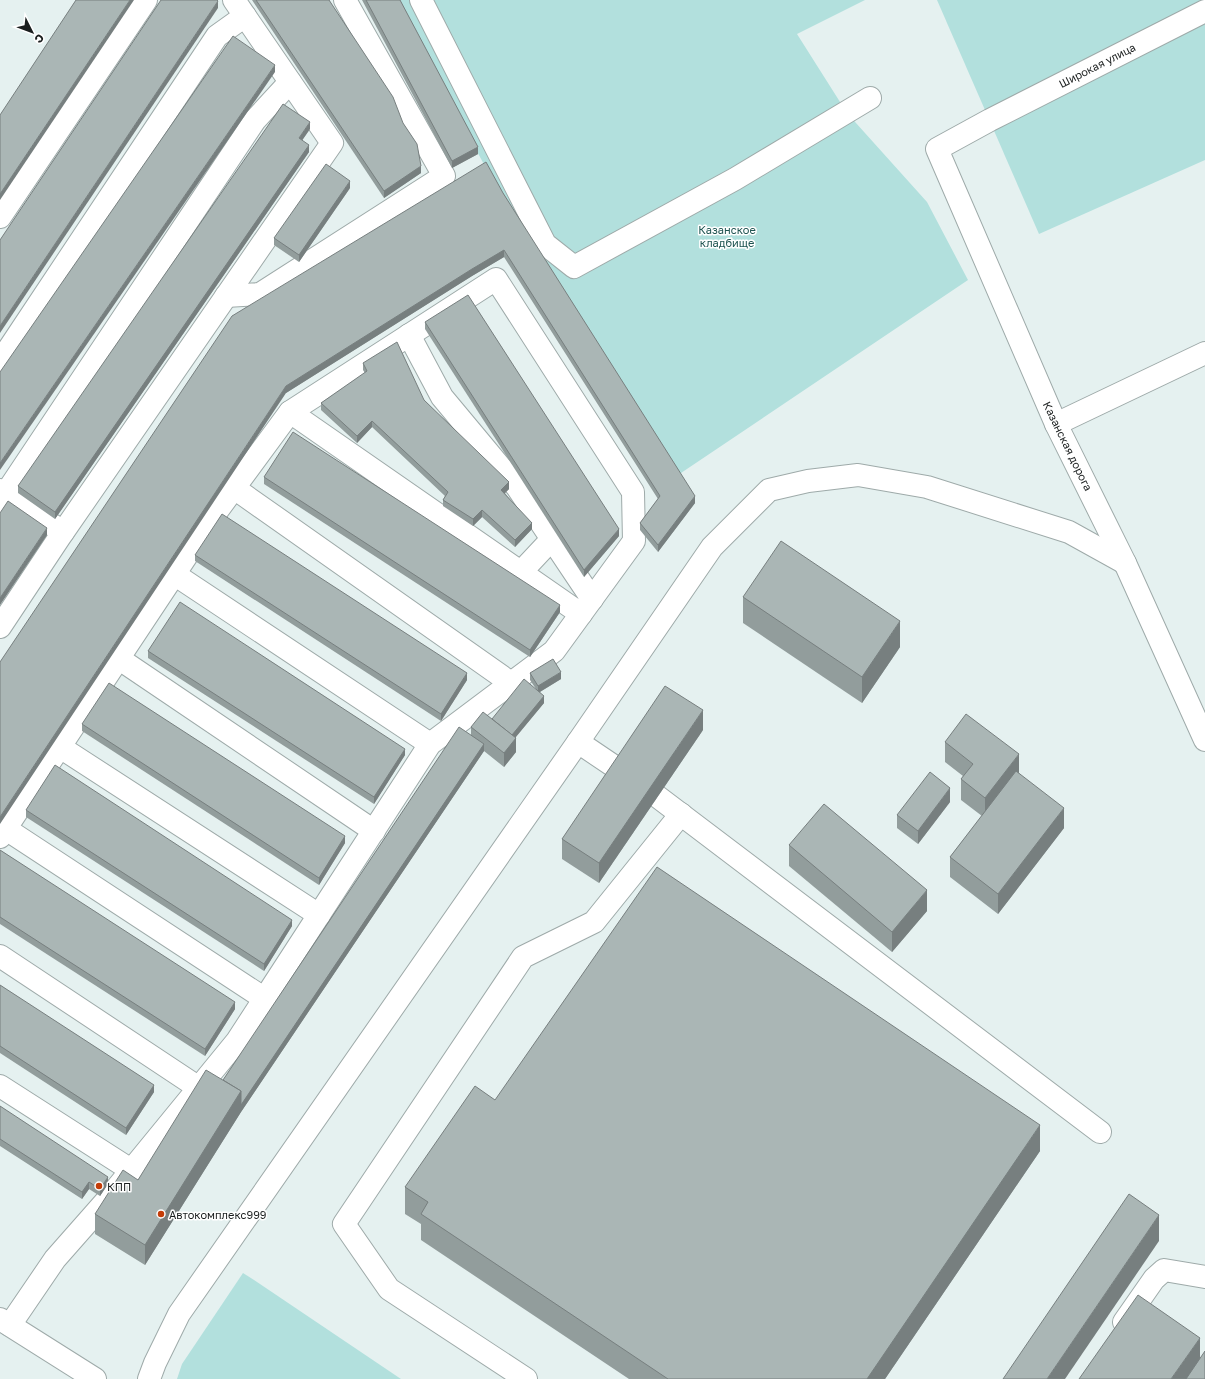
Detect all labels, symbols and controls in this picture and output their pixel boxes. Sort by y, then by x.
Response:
north arrow [12,12,52,52]
text: С [32,32,47,46]
street label: Широкая улица [1056,40,1138,90]
park label: Казанское кладбище [698,223,756,249]
street label: Казанская дорога [1041,399,1095,493]
place label: КПП [107,1180,131,1193]
marker: КПП [94,1181,104,1191]
place label: Автокомплекс999 [169,1208,266,1221]
marker: Автокомплекс999 [156,1209,166,1219]

